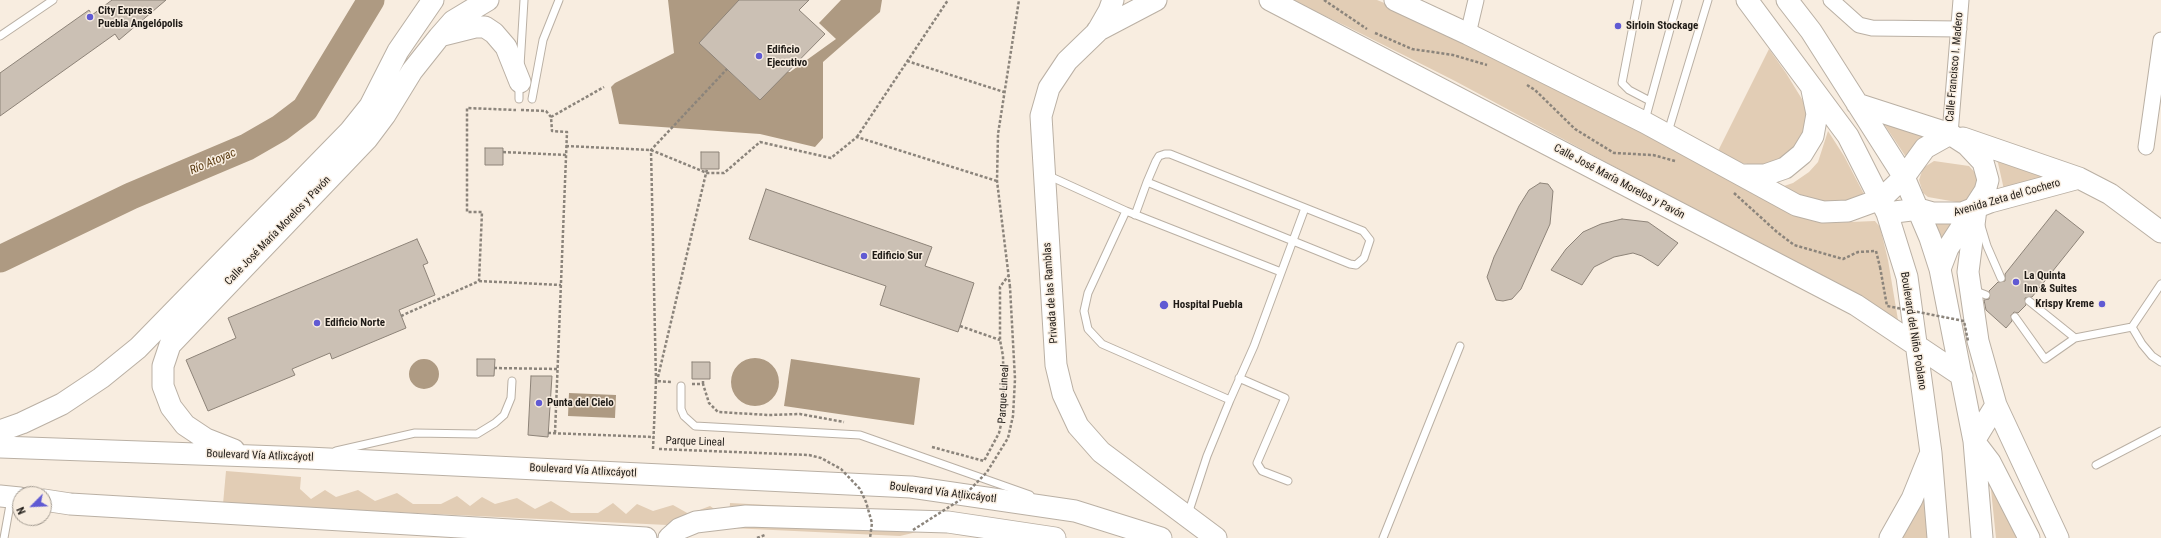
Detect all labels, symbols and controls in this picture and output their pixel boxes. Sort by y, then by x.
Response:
place label: City Express Puebla Angelópolis [98,4,183,30]
marker: City Express Puebla Angelópolis [85,12,95,22]
street label: Calle Francisco I. Madero [1944,12,1966,122]
place label: Sirloin Stockage [1626,19,1698,33]
marker: Sirloin Stockage [1613,21,1623,31]
place label: Edificio Ejecutivo [767,43,807,69]
marker: Edificio Ejecutivo [754,51,764,61]
street label: Calle José María Morelos y Pavón [1551,142,1687,222]
water label: Río Atoyac [188,146,238,178]
street label: Calle José María Morelos y Pavón [222,174,334,288]
street label: Avenida Zeta del Cochero [1952,176,2062,220]
street label: Privada de las Ramblas [1041,242,1061,344]
place label: Edificio Sur [872,249,922,263]
marker: Edificio Sur [859,251,869,261]
place label: La Quinta Inn & Suites [2024,269,2077,295]
street label: Boulevard del Niño Poblano [1897,271,1929,391]
marker: La Quinta Inn & Suites [2011,277,2021,287]
place label: Krispy Kreme [2035,297,2094,311]
place label: Hospital Puebla [1173,298,1243,312]
marker: Hospital Puebla [1158,299,1170,311]
marker: Krispy Kreme [2097,299,2107,309]
place label: Edificio Norte [325,316,385,330]
marker: Edificio Norte [312,318,322,328]
street label: Parque Lineal [996,364,1012,424]
place label: Punta del Cielo [547,396,614,410]
marker: Punta del Cielo [534,398,544,408]
street label: Parque Lineal [665,434,725,450]
street label: Boulevard Vía Atlixcáyotl [206,448,314,464]
street label: Boulevard Vía Atlixcáyotl [529,462,637,480]
street label: Boulevard Vía Atlixcáyotl [889,480,997,506]
north arrow [12,486,52,526]
text: N [14,505,29,516]

